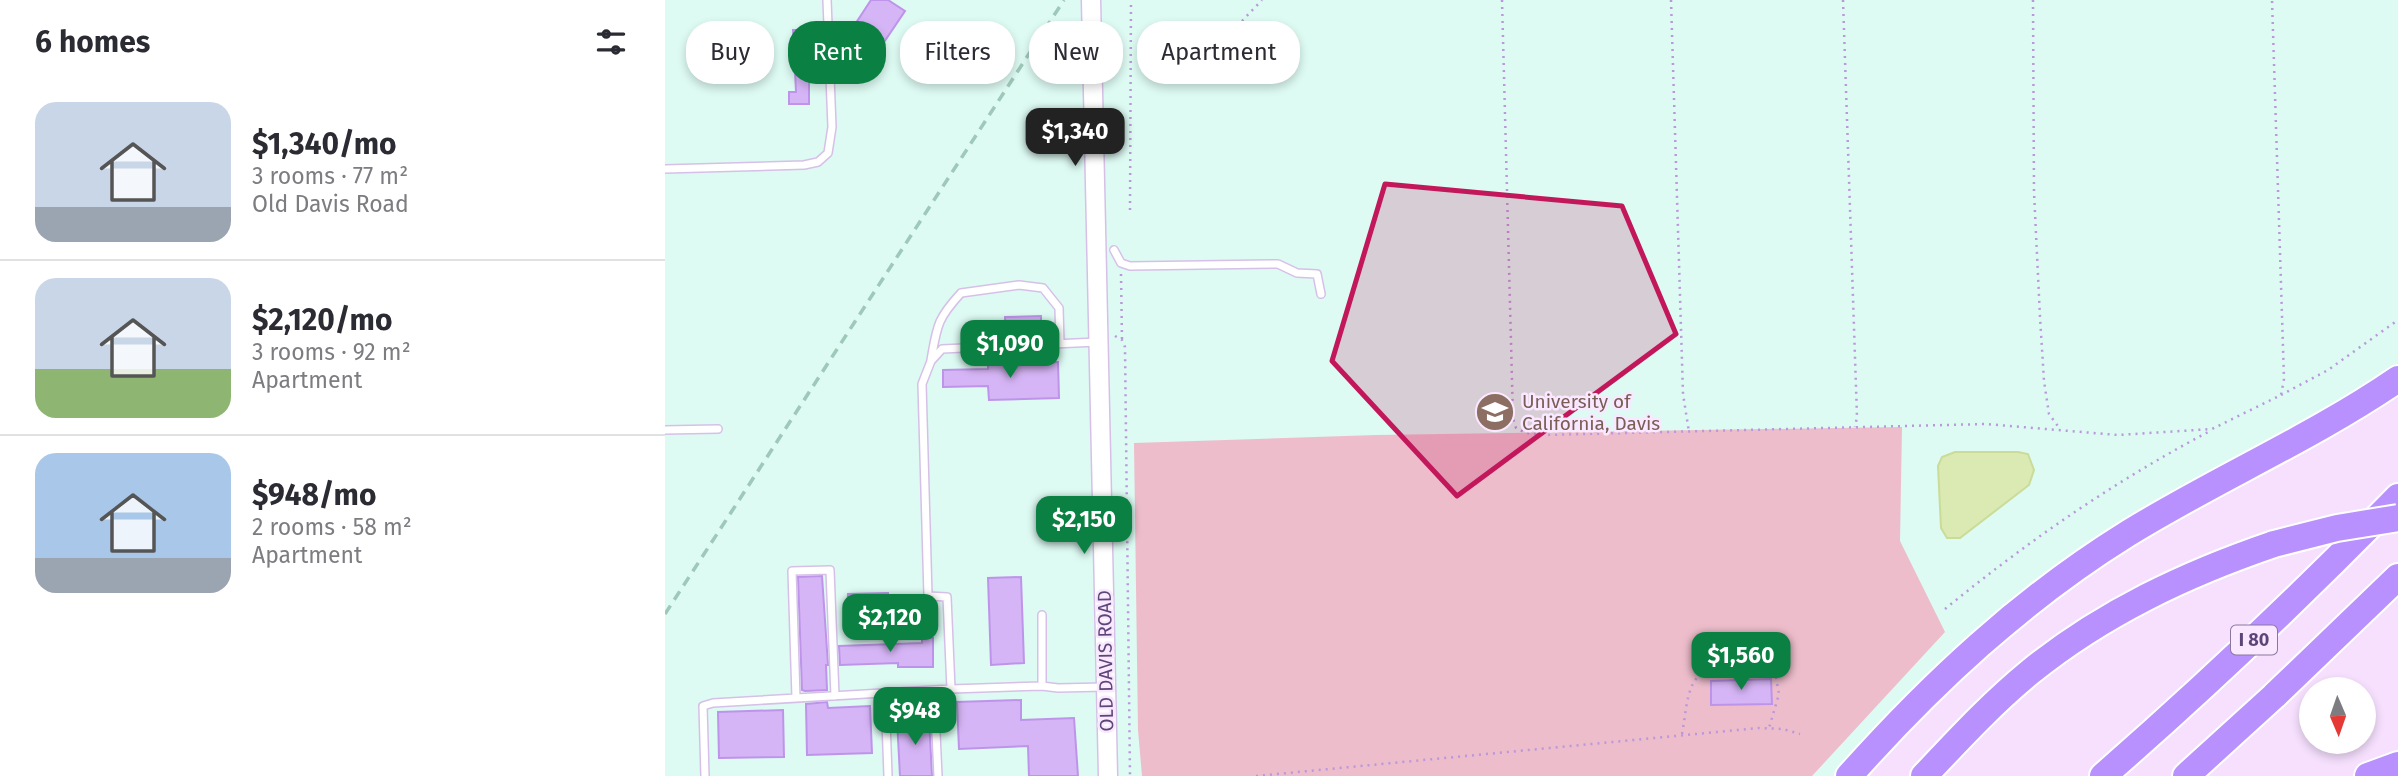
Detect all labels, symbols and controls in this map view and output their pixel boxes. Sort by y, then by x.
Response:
chip: Buy [686,21,774,84]
chip: Rent [788,21,886,84]
chip: Filters [900,21,1015,84]
chip: New [1029,21,1123,84]
chip: Apartment [1137,21,1300,84]
icon: filters [592,23,630,61]
text: 6 homes [35,24,150,60]
pin: $1,340 [1018,108,1132,168]
text: $1,340 [1042,117,1108,145]
text: $1,340/mo [252,126,397,162]
icon: home [91,130,175,214]
text: 3 rooms · 77 m² [252,162,408,190]
text: Old Davis Road [252,190,409,218]
text: $2,120/mo [252,302,392,338]
icon: home [91,306,175,390]
pin: $1,090 [953,320,1067,380]
text: $1,090 [976,329,1044,357]
text: 3 rooms · 92 m² [252,338,411,366]
text: Apartment [252,366,362,394]
place label: University of California, Davis [1522,390,1660,435]
school or university icon: University of California, Davis [1474,391,1516,433]
text: $948/mo [252,477,376,513]
icon: home [91,481,175,565]
pin: $2,150 [1027,496,1141,556]
text: $2,150 [1052,505,1116,533]
text: 2 rooms · 58 m² [252,513,412,541]
text: Apartment [252,541,362,569]
street label: OLD DAVIS ROAD [1093,590,1118,732]
pin: $2,120 [833,594,947,654]
text: $2,120 [858,603,922,631]
road number: I 80 [2231,626,2277,654]
pin: $1,560 [1684,632,1798,692]
text: $1,560 [1708,641,1774,669]
north arrow [2299,677,2377,754]
map controls [2299,677,2376,754]
pin: $948 [874,688,956,747]
text: $948 [889,696,941,724]

